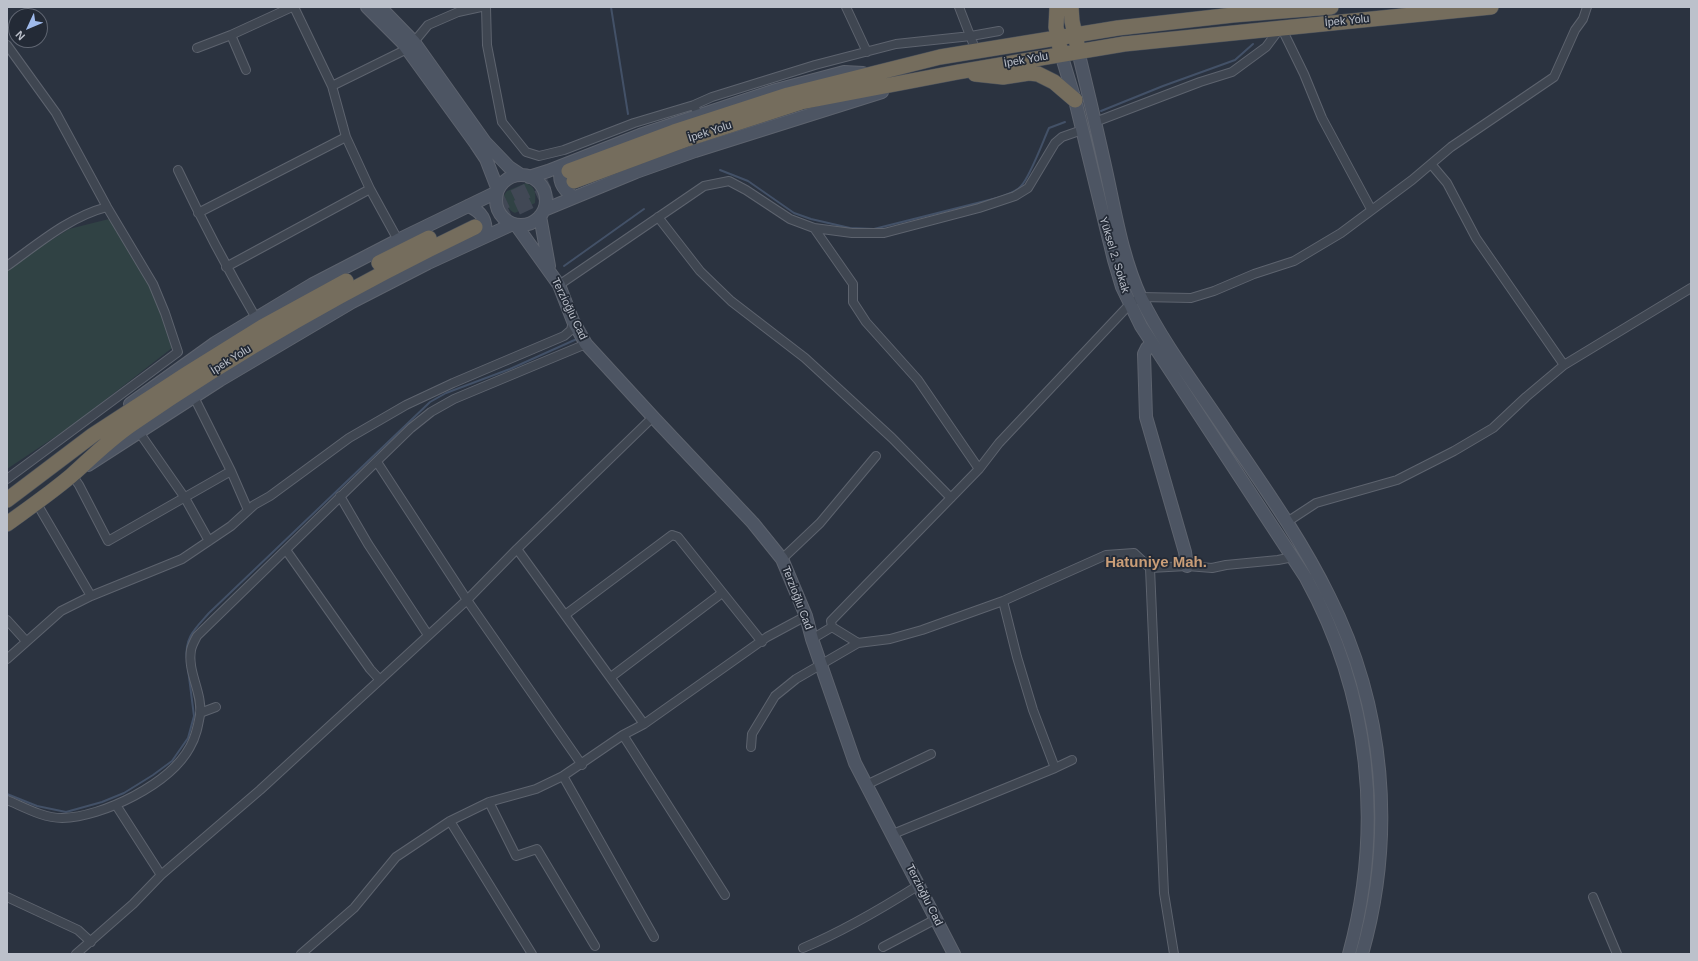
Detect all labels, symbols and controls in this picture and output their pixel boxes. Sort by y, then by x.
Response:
north arrow [8,8,48,48]
street label: İpek Yolu [1324,12,1370,30]
text: N [13,29,27,43]
street label: İpek Yolu [1003,50,1049,70]
street label: İpek Yolu [687,119,733,145]
street label: Yüksel 2. Sokak [1096,215,1132,295]
street label: Terzioğlu Cad [548,276,590,342]
street label: İpek Yolu [208,343,254,377]
district label: Hatuniye Mah. [1105,554,1207,572]
street label: Terzioğlu Cad [779,564,815,632]
street label: Terzioğlu Cad [903,862,945,928]

